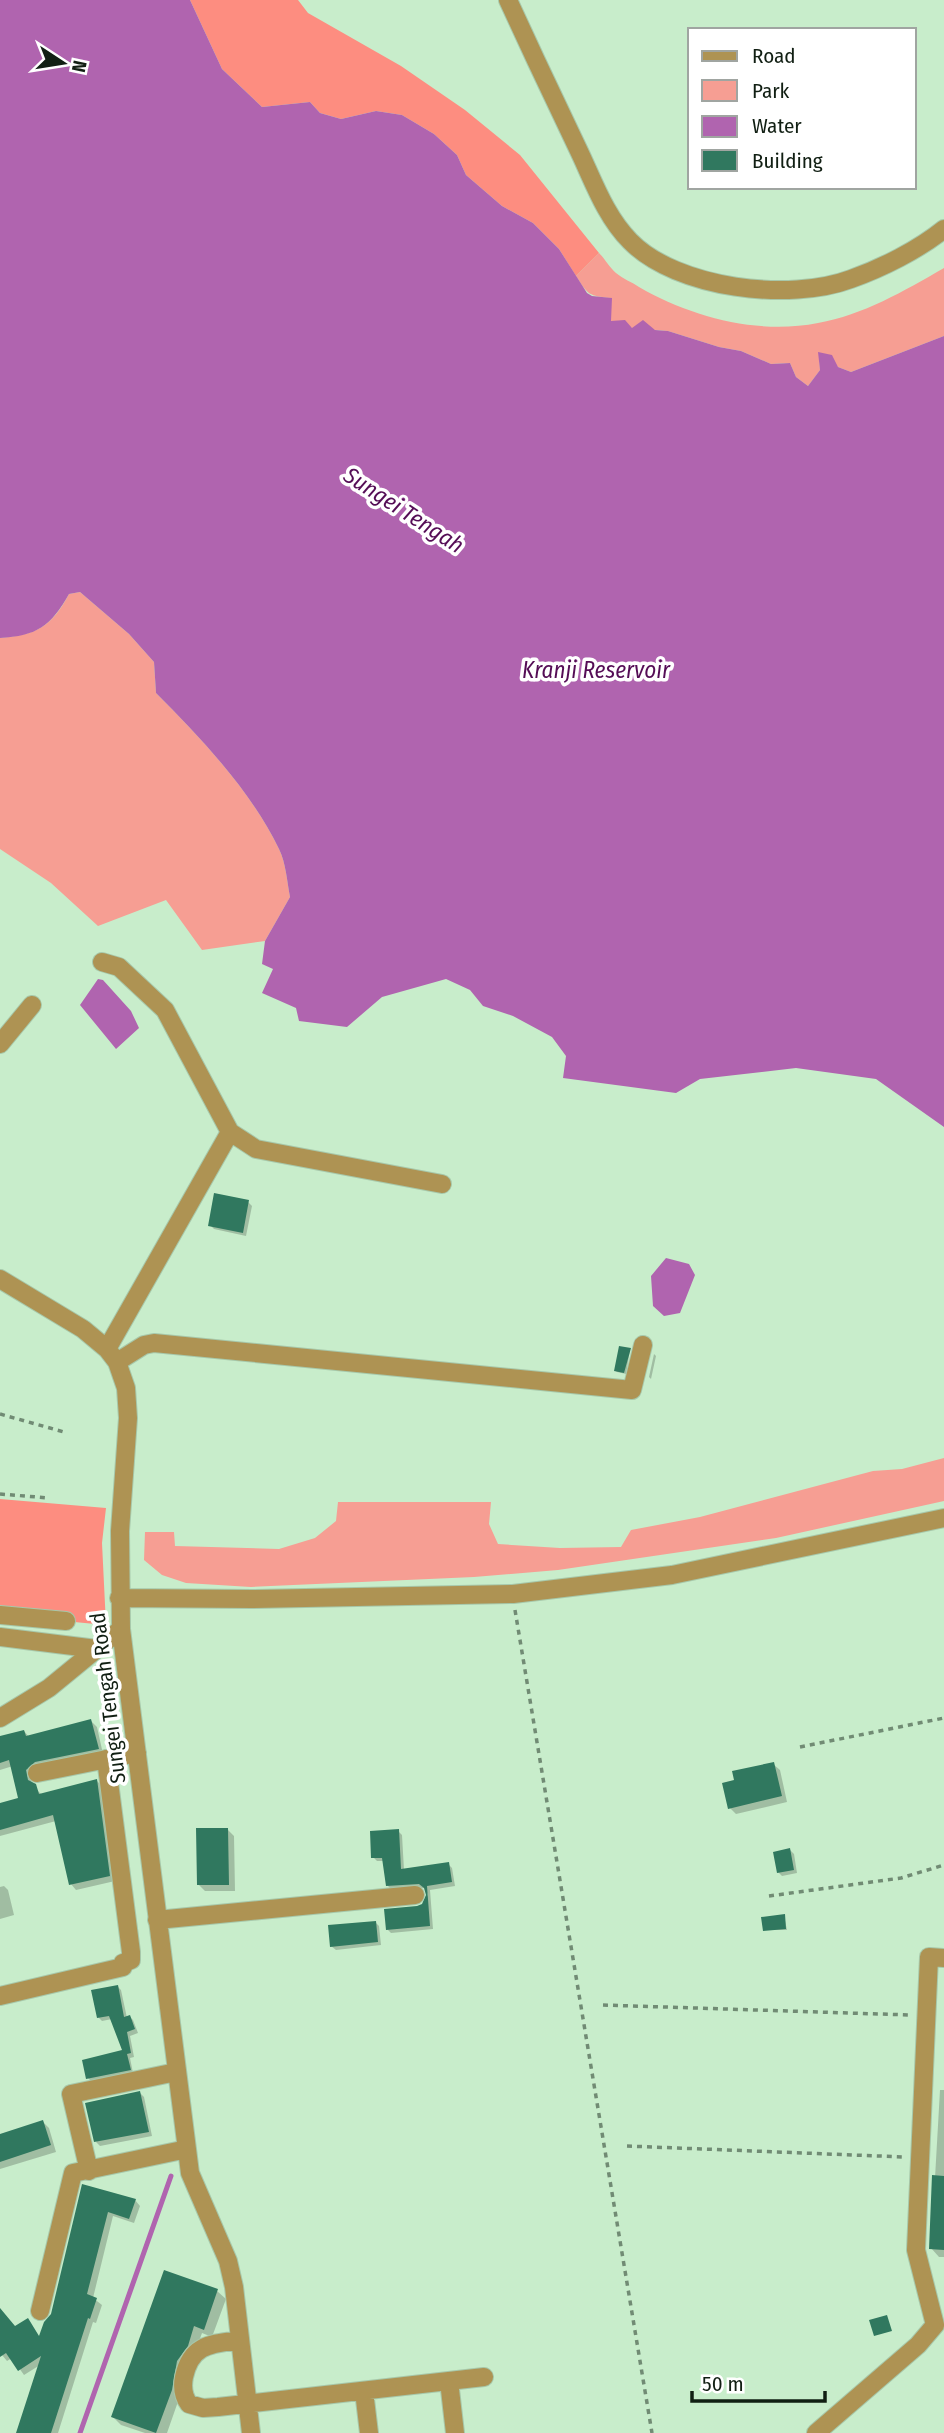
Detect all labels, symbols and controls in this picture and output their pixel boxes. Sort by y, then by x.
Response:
north arrow [28,28,98,98]
legend [688,28,916,189]
text: Road [752,43,796,69]
text: N [67,58,92,74]
text: Park [752,78,790,104]
text: Water [752,113,802,139]
text: Building [752,148,823,174]
water label: Sungei Tengah [338,460,469,559]
water label: Kranji Reservoir [522,656,671,684]
street label: Sungei Tengah Road [85,1611,131,1785]
scale bar [692,2360,825,2404]
text: 50 m [702,2371,744,2397]

